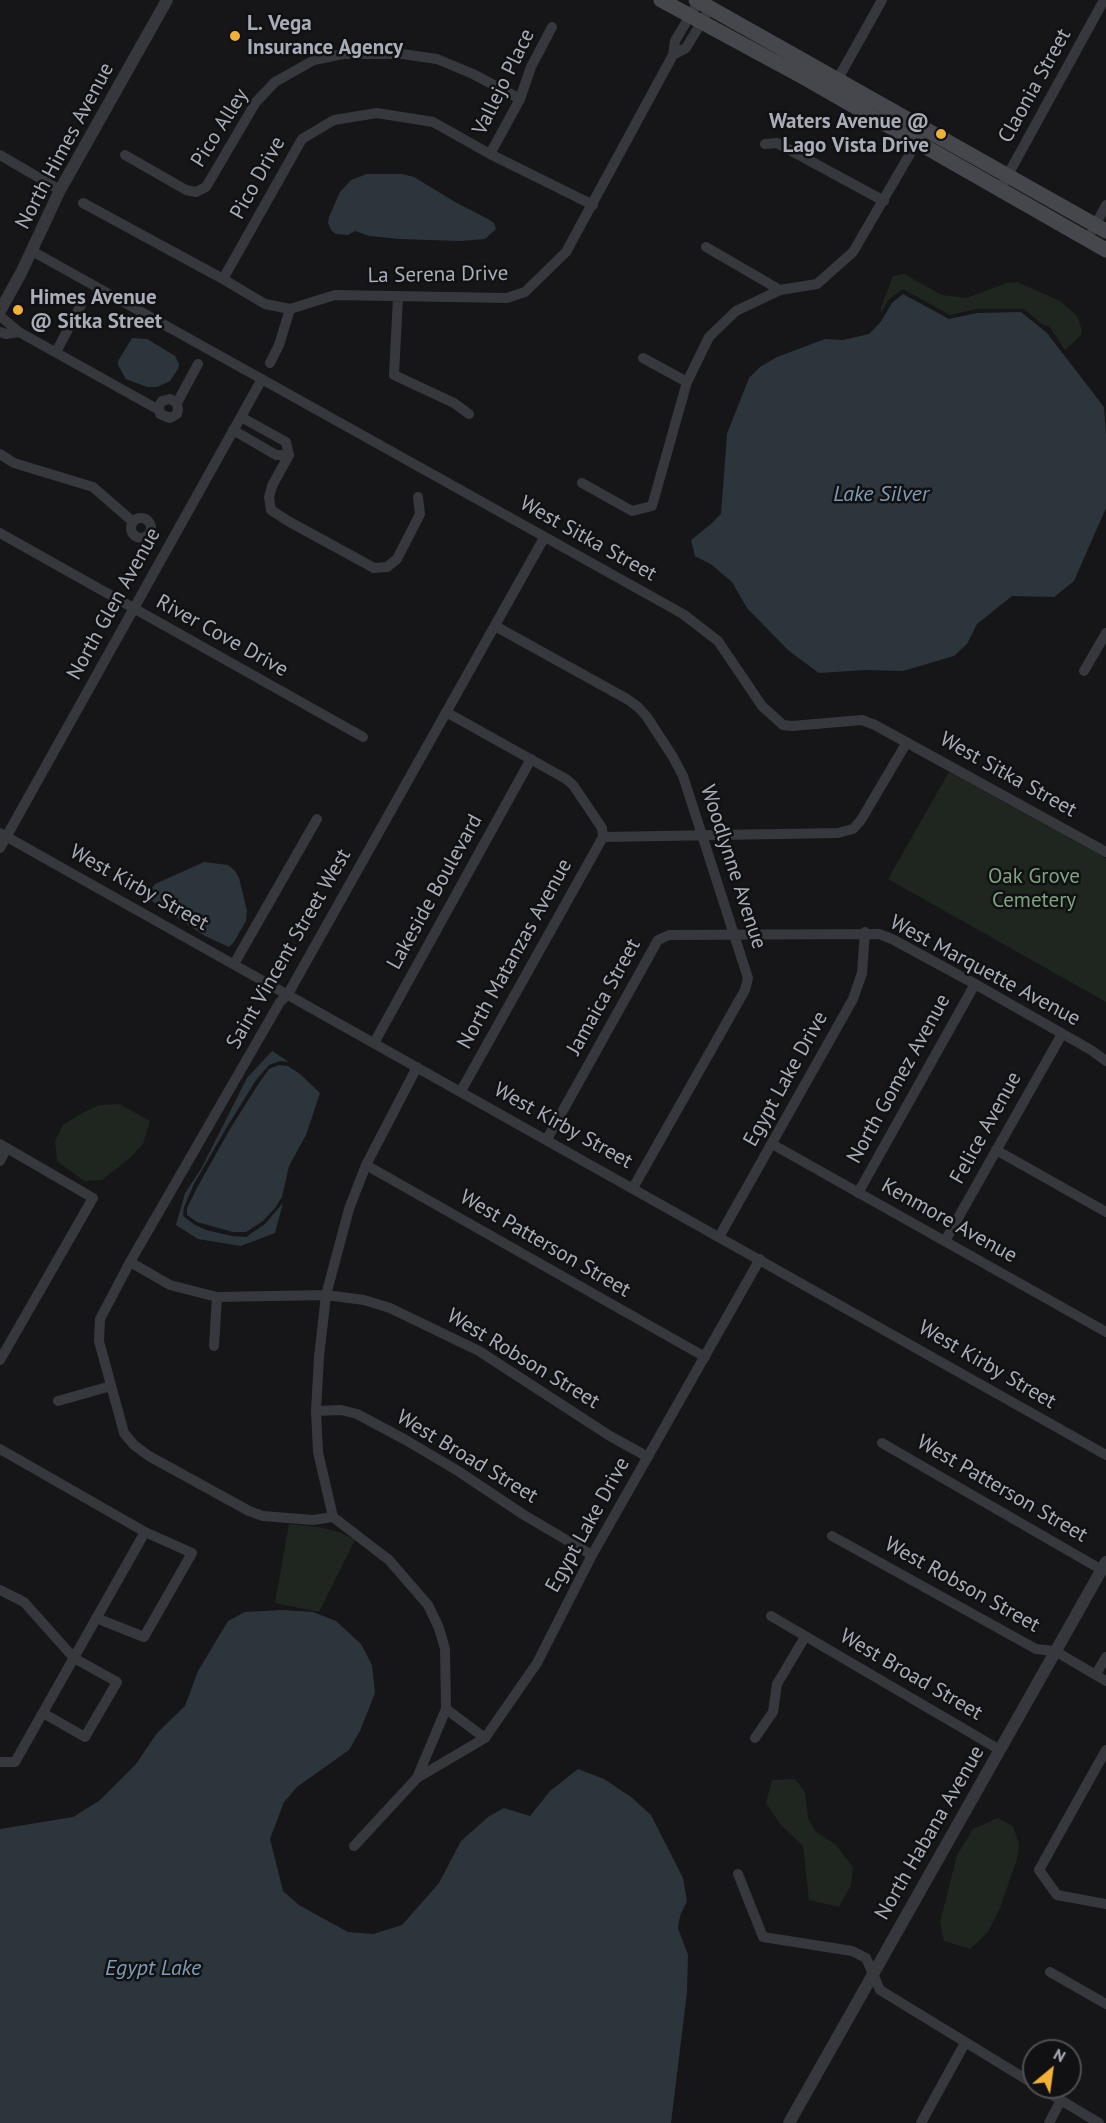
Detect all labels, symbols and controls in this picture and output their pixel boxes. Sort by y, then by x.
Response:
place label: L. Vega Insurance Agency [247,11,403,61]
street label: Vallejo Place [468,25,540,139]
street label: Claonia Street [993,25,1077,147]
marker: L. Vega Insurance Agency [228,29,242,43]
street label: North Himes Avenue [10,58,120,234]
street label: Pico Alley [186,84,254,172]
place label: Waters Avenue @ Lago Vista Drive [769,109,929,159]
marker: Waters Avenue @ Lago Vista Drive [934,127,948,141]
street label: Pico Drive [225,132,291,224]
street label: La Serena Drive [367,261,509,289]
place label: Himes Avenue @ Sitka Street [30,285,162,335]
marker: Himes Avenue @ Sitka Street [11,303,25,317]
water label: Lake Silver [833,482,929,508]
street label: West Sitka Street [515,491,661,587]
street label: North Glen Avenue [62,524,166,684]
street label: River Cove Drive [152,589,292,683]
street label: West Sitka Street [935,727,1081,823]
street label: Woodlynne Avenue [695,782,771,952]
street label: Lakeside Boulevard [382,810,488,974]
street label: West Kirby Street [65,840,213,936]
street label: Saint Vincent Street West [221,845,357,1053]
street label: North Matanzas Avenue [452,855,578,1053]
park label: Oak Grove Cemetery [988,864,1080,914]
street label: West Marquette Avenue [885,910,1085,1032]
street label: Jamaica Street [562,935,646,1059]
street label: North Gomez Avenue [842,990,956,1168]
street label: Egypt Lake Drive [739,1007,833,1151]
street label: Felice Avenue [945,1068,1027,1188]
street label: West Kirby Street [489,1078,637,1174]
street label: Kenmore Avenue [877,1173,1021,1269]
street label: West Patterson Street [455,1185,635,1303]
street label: West Robson Street [442,1303,604,1415]
street label: West Kirby Street [914,1315,1060,1415]
street label: West Broad Street [392,1405,542,1509]
street label: West Patterson Street [912,1430,1092,1548]
street label: Egypt Lake Drive [541,1453,635,1597]
street label: West Robson Street [880,1532,1044,1638]
street label: West Broad Street [835,1624,987,1726]
street label: North Habana Avenue [870,1742,990,1924]
water label: Egypt Lake [105,1956,201,1982]
north arrow [1022,2039,1082,2099]
text: N [1050,2044,1069,2066]

